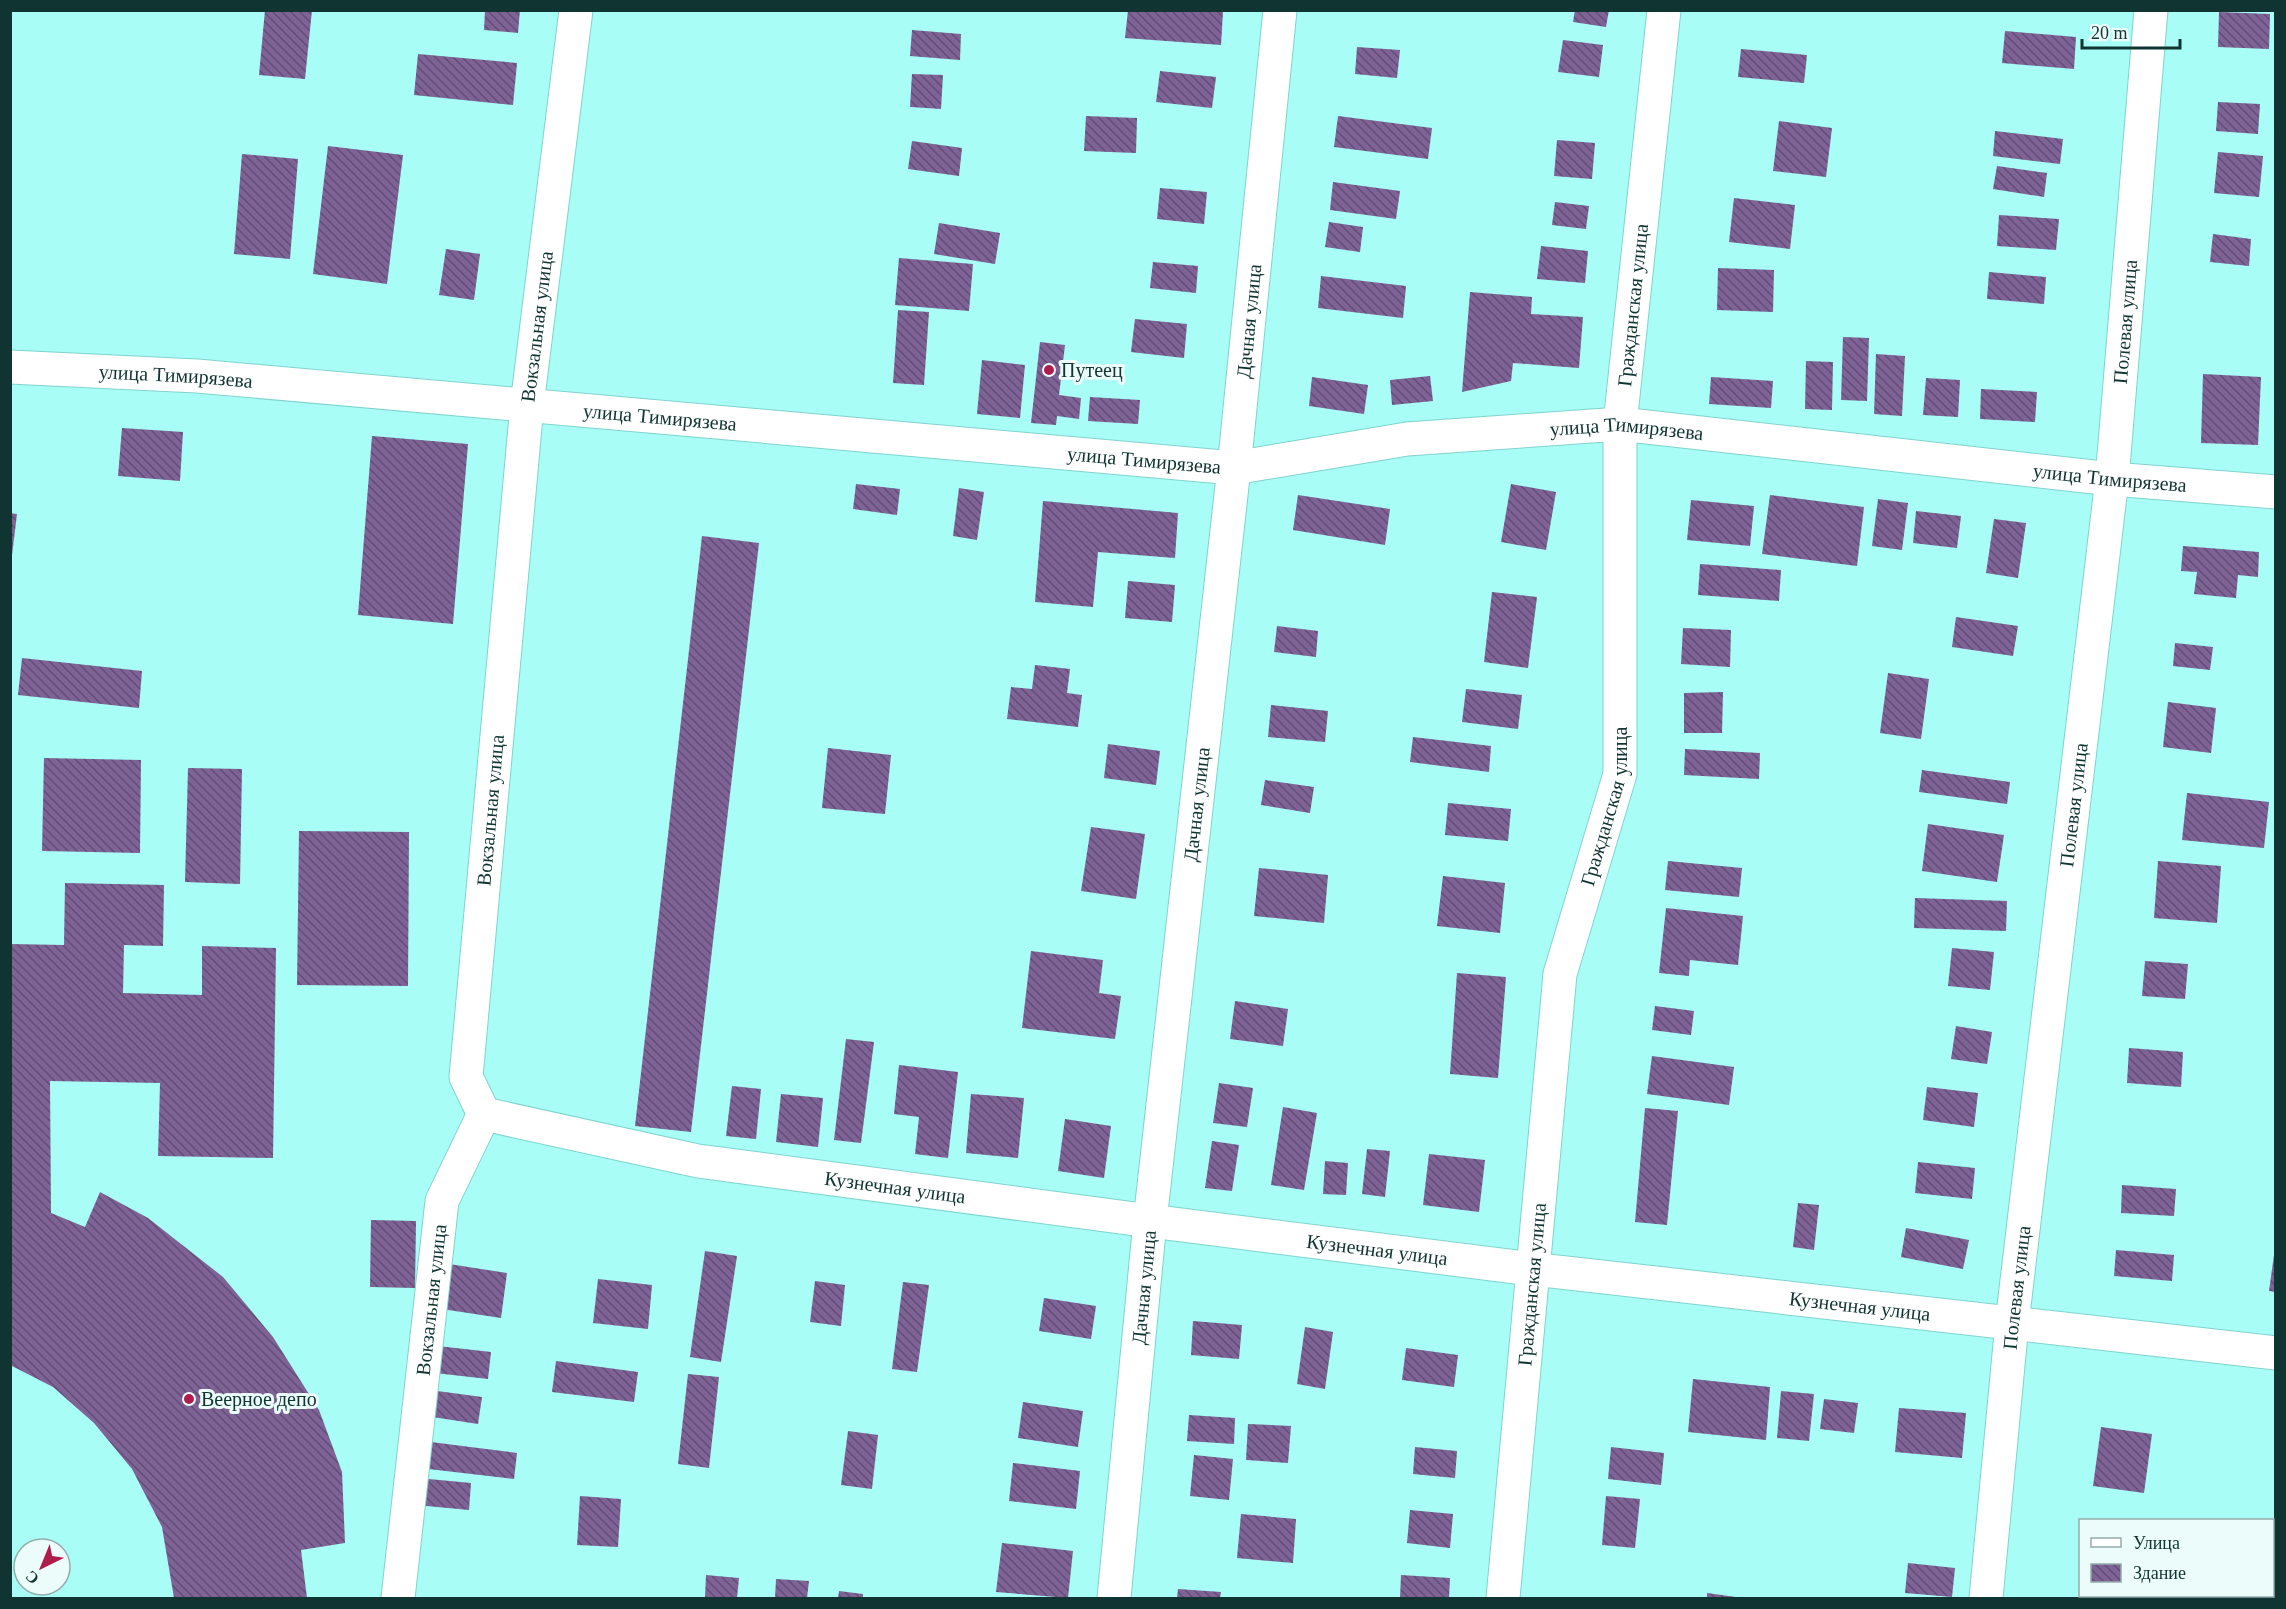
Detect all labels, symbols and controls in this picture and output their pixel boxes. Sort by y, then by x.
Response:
scale bar [2082,12,2180,50]
text: 20 m [2091,23,2128,43]
street label: Гражданская улица [1613,222,1652,388]
street label: Вокзальная улица [516,250,557,403]
street label: Полевая улица [2109,258,2141,385]
street label: Дачная улица [1232,263,1266,380]
place label: Путеец [1061,359,1123,382]
street label: улица Тимирязева [98,360,254,392]
marker: Путеец [1042,363,1056,377]
street label: улица Тимирязева [582,399,738,435]
street label: улица Тимирязева [1549,413,1705,444]
street label: улица Тимирязева [1066,442,1222,478]
street label: улица Тимирязева [2032,459,2188,496]
street label: Гражданская улица [1576,726,1632,888]
street label: Вокзальная улица [472,733,508,887]
street label: Полевая улица [2055,741,2092,868]
street label: Дачная улица [1179,746,1214,863]
street label: Кузнечная улица [823,1167,967,1207]
street label: Гражданская улица [1513,1202,1550,1367]
street label: Вокзальная улица [412,1223,450,1377]
street label: Полевая улица [1999,1224,2034,1351]
street label: Дачная улица [1127,1229,1160,1346]
street label: Кузнечная улица [1305,1230,1449,1269]
street label: Кузнечная улица [1788,1287,1932,1325]
place label: Веерное депо [201,1388,317,1411]
marker: Веерное депо [182,1392,196,1406]
legend [2079,1519,2274,1597]
text: Улица [2133,1533,2180,1553]
north arrow [12,1537,72,1597]
text: Здание [2133,1563,2186,1583]
text: С [22,1567,42,1588]

